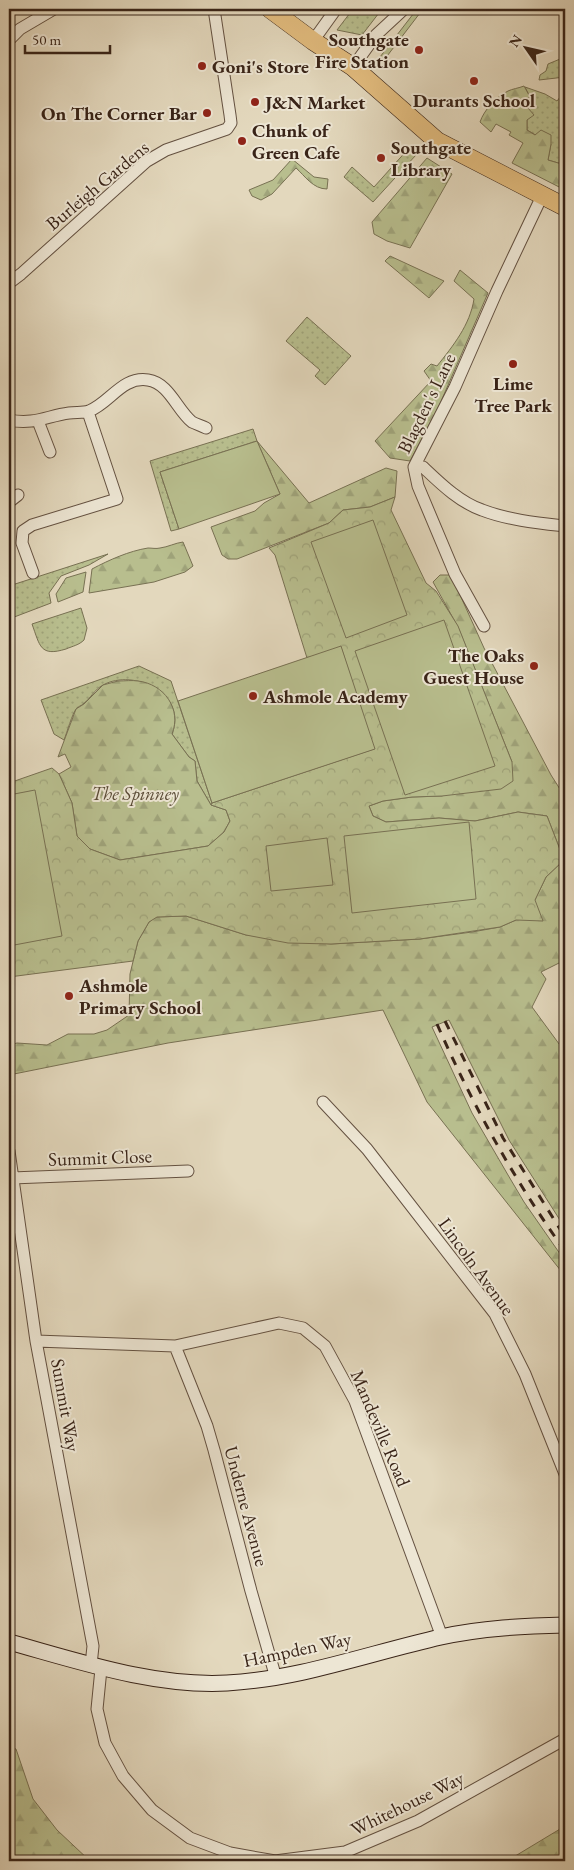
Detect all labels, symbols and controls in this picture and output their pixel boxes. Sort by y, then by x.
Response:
scale bar [25,22,110,54]
north arrow [502,22,552,72]
place label: Southgate Fire Station [315,27,409,74]
text: 50 m [32,30,61,49]
text: N [505,30,526,50]
marker: Southgate Fire Station [413,44,425,56]
place label: Goni's Store [212,54,309,79]
marker: Goni's Store [196,60,208,72]
marker: Durants School [468,75,480,87]
place label: Durants School [413,88,536,113]
place label: J&N Market [263,90,365,115]
marker: J&N Market [249,96,261,108]
place label: On The Corner Bar [41,101,197,126]
marker: On The Corner Bar [201,107,213,119]
place label: Chunk of Green Cafe [252,118,340,165]
street label: Burleigh Gardens [41,135,154,236]
marker: Chunk of Green Cafe [236,135,248,147]
place label: Southgate Library [391,135,471,182]
marker: Southgate Library [375,152,387,164]
street label: Blagden's Lane [391,349,461,457]
marker: Lime Tree Park [507,358,519,370]
place label: Lime Tree Park [474,371,552,418]
place label: The Oaks Guest House [423,643,524,690]
marker: The Oaks Guest House [528,660,540,672]
place label: Ashmole Academy [262,684,408,709]
marker: Ashmole Academy [247,690,259,702]
park label: The Spinney [91,781,179,806]
place label: Ashmole Primary School [78,973,202,1020]
marker: Ashmole Primary School [63,990,75,1002]
street label: Summit Close [48,1143,152,1172]
street label: Lincoln Avenue [433,1212,521,1320]
street label: Summit Way [45,1357,86,1454]
street label: Mandeville Road [345,1366,417,1491]
street label: Underne Avenue [218,1443,275,1569]
street label: Hampden Way [241,1626,354,1673]
street label: Whitehouse Way [346,1765,469,1842]

